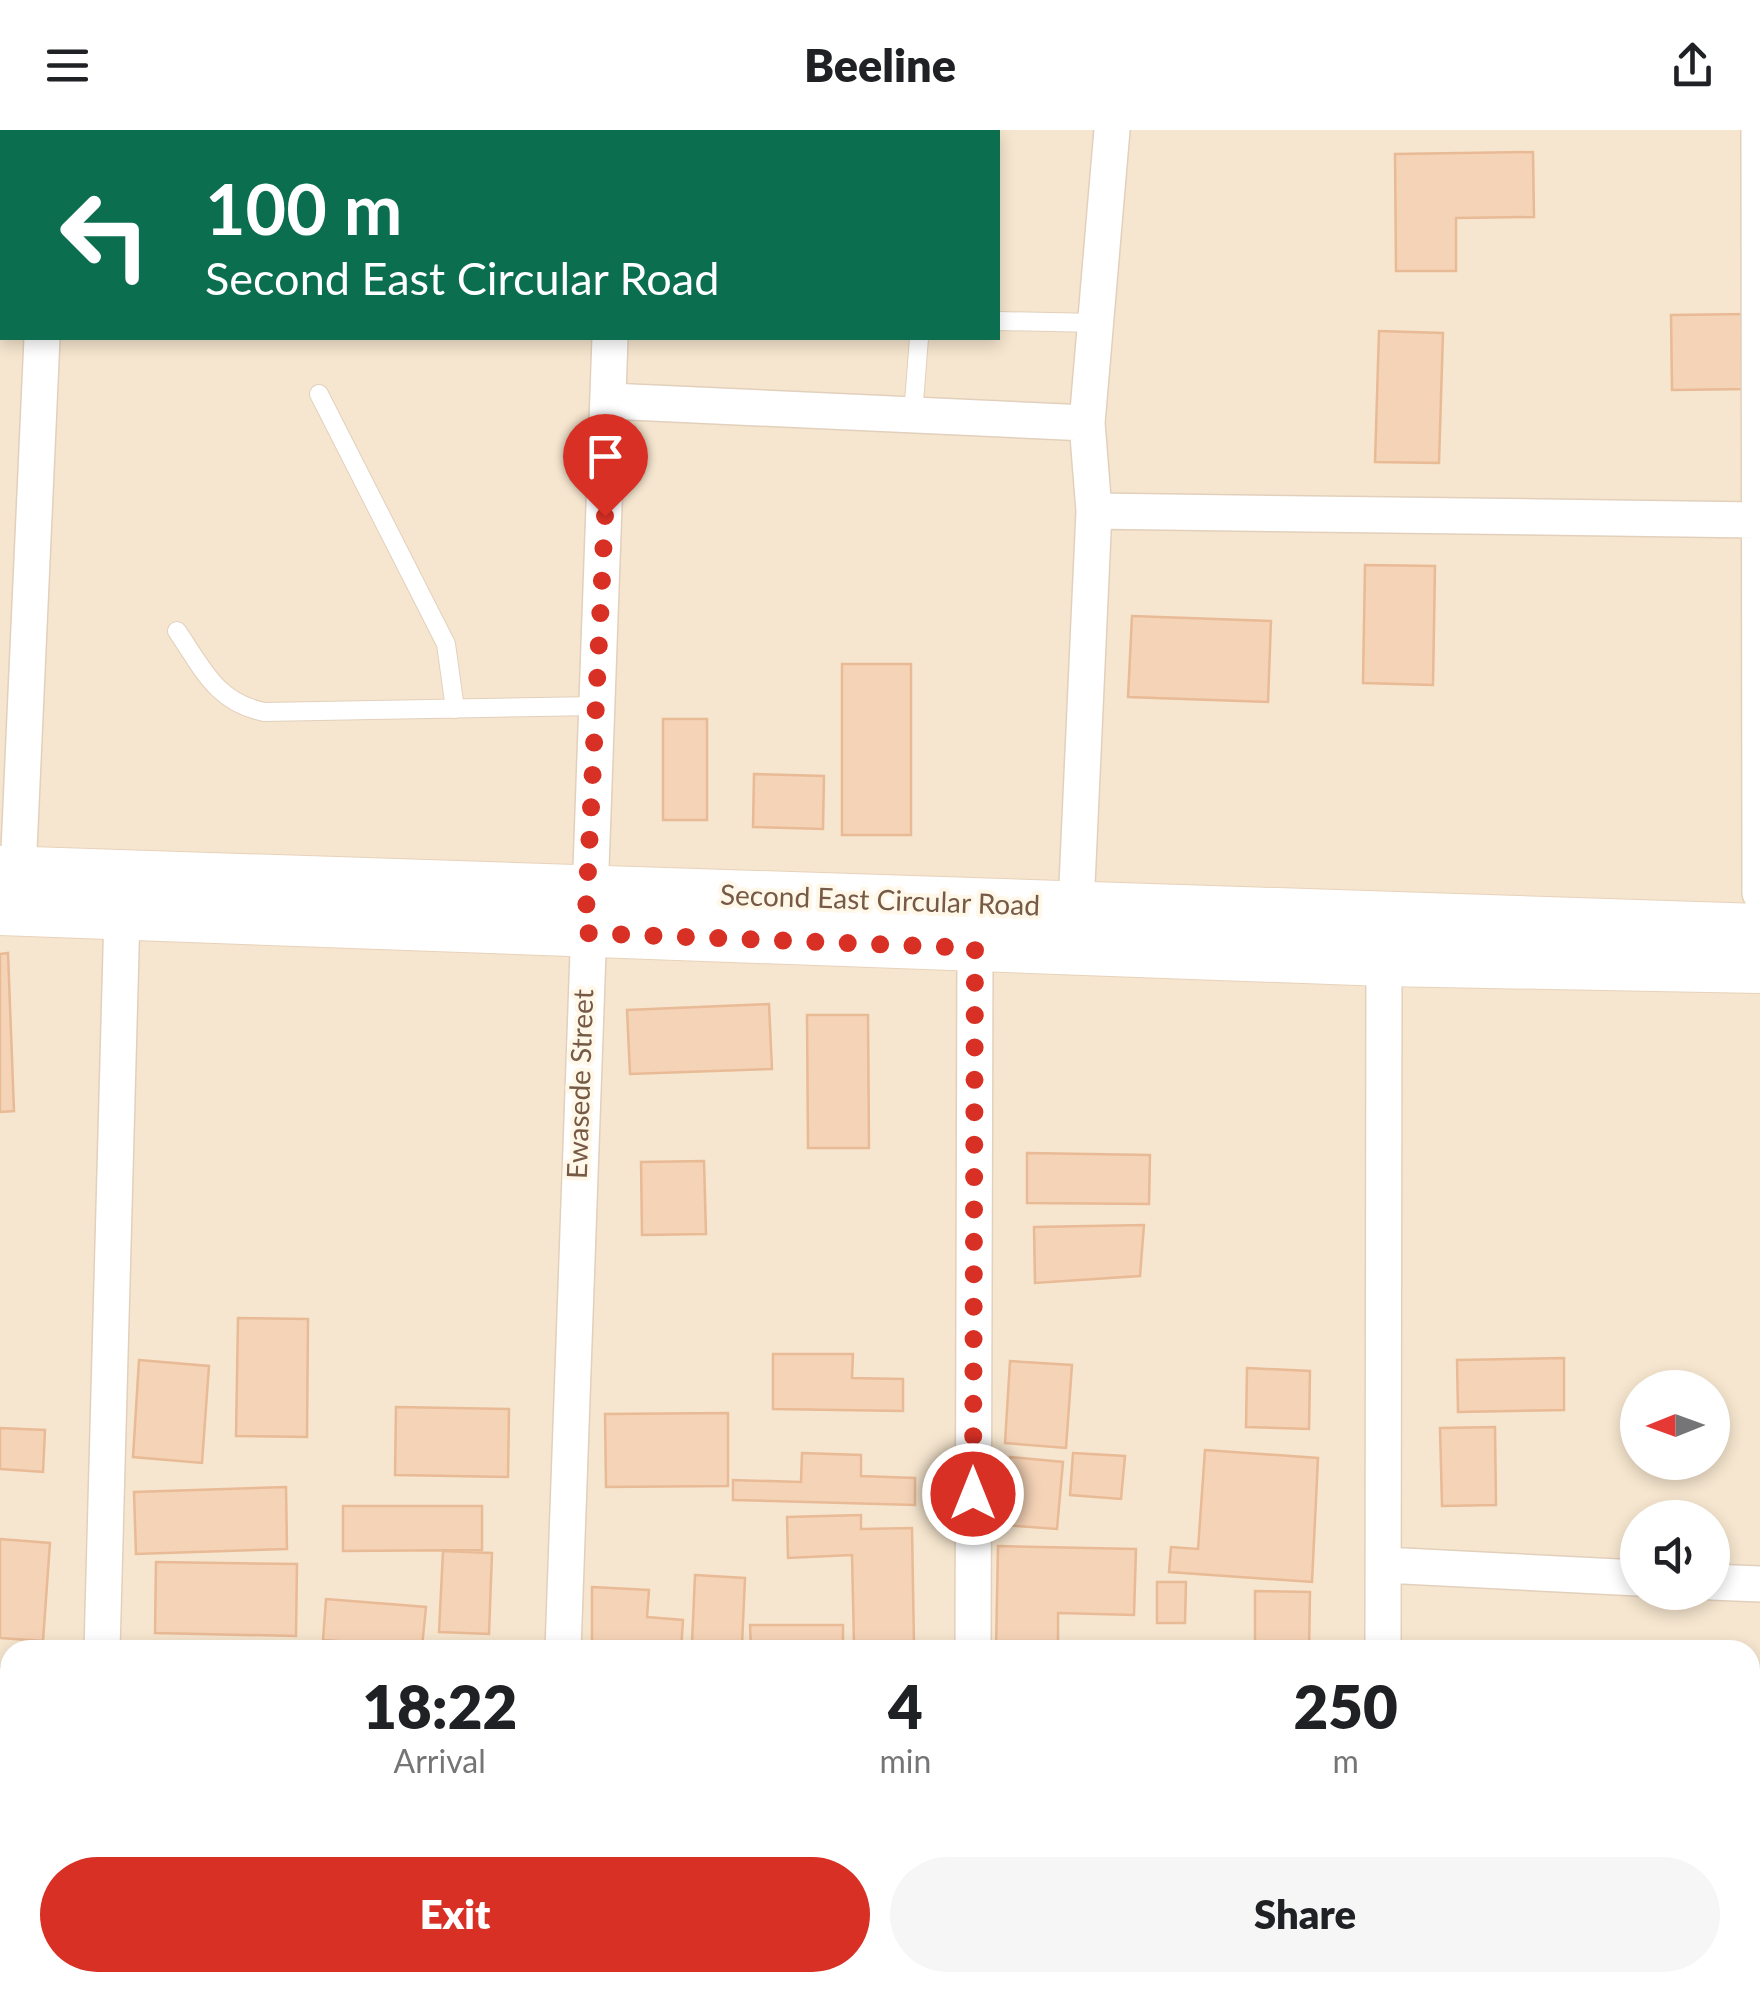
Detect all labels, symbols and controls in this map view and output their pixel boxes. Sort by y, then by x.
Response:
icon: menu [40,38,95,93]
text: Beeline [804,38,956,92]
icon: share [1665,38,1720,93]
text: 100 m [205,166,402,250]
icon: left [40,170,170,300]
text: Second East Circular Road [205,251,719,305]
pin [563,414,648,517]
icon: arrive [578,429,633,484]
street label: Second East Circular Road [720,876,1041,922]
street label: Ewasede Street [559,989,599,1179]
north arrow [1620,1370,1730,1480]
map controls [1620,1370,1730,1610]
position arrow [921,1442,1025,1546]
button: sound [1620,1500,1730,1610]
text: 18:22 [362,1670,517,1742]
text: 4 [888,1670,923,1742]
text: 250 [1293,1670,1398,1742]
text: Arrival [394,1741,486,1780]
text: min [879,1741,931,1780]
text: m [1332,1741,1359,1780]
button: Exit [40,1857,870,1972]
button: Share [890,1857,1720,1972]

